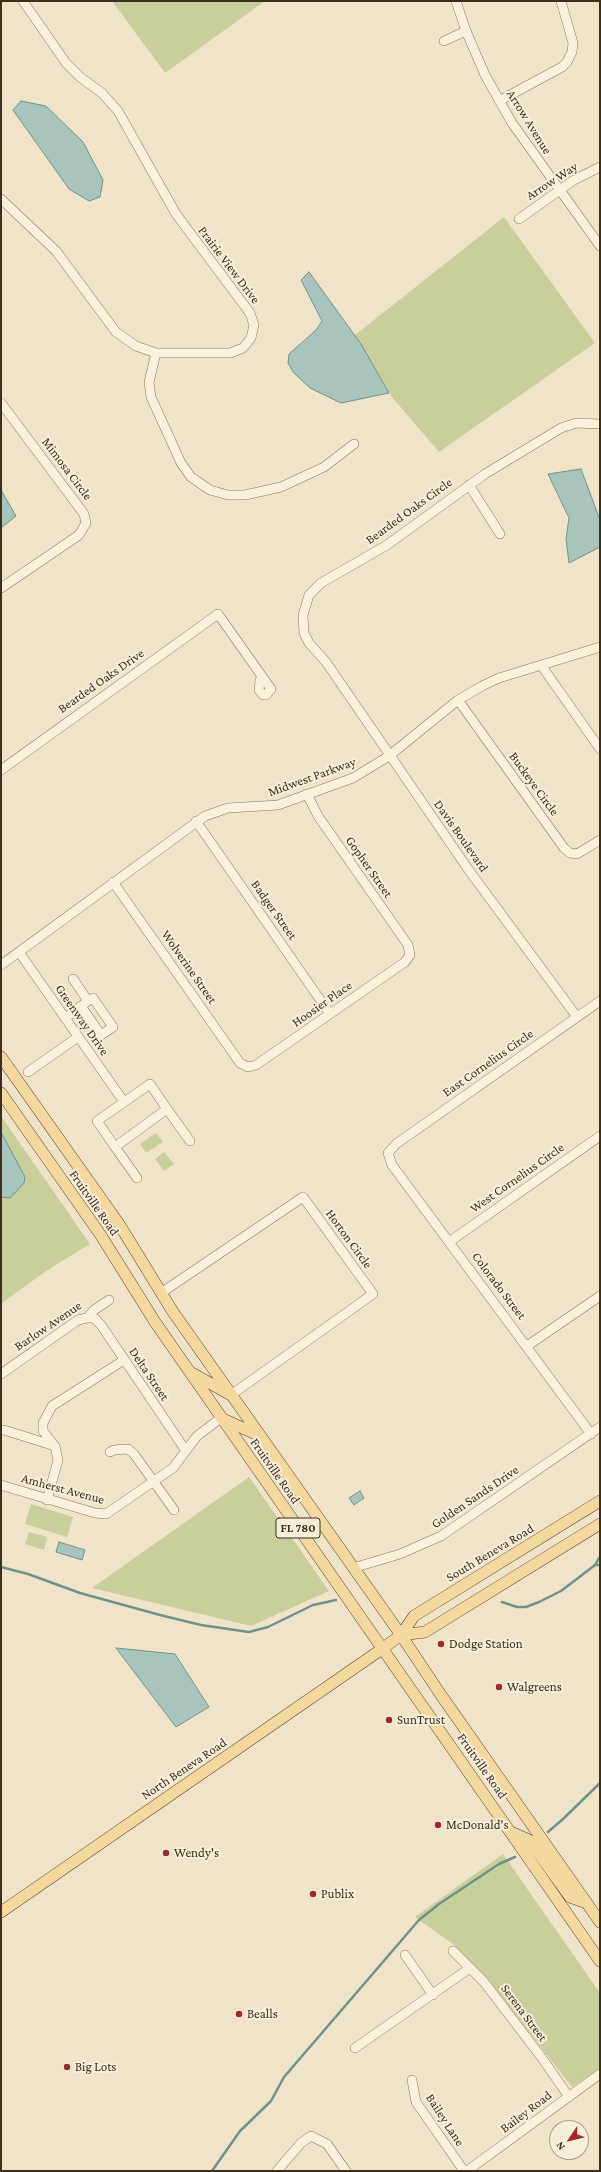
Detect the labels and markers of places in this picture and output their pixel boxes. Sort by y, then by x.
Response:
place label: Dodge Station [449,1636,523,1652]
marker: Dodge Station [436,1639,446,1649]
place label: Walgreens [507,1679,562,1695]
marker: Walgreens [494,1682,504,1692]
place label: SunTrust [397,1712,445,1728]
marker: SunTrust [384,1715,394,1725]
place label: McDonald's [446,1817,509,1833]
marker: McDonald's [433,1820,443,1830]
place label: Wendy's [174,1845,219,1861]
marker: Wendy's [161,1848,171,1858]
place label: Publix [321,1886,354,1902]
marker: Publix [308,1889,318,1899]
place label: Bealls [247,2006,278,2022]
marker: Bealls [234,2009,244,2019]
place label: Big Lots [75,2059,116,2075]
marker: Big Lots [62,2062,72,2072]

